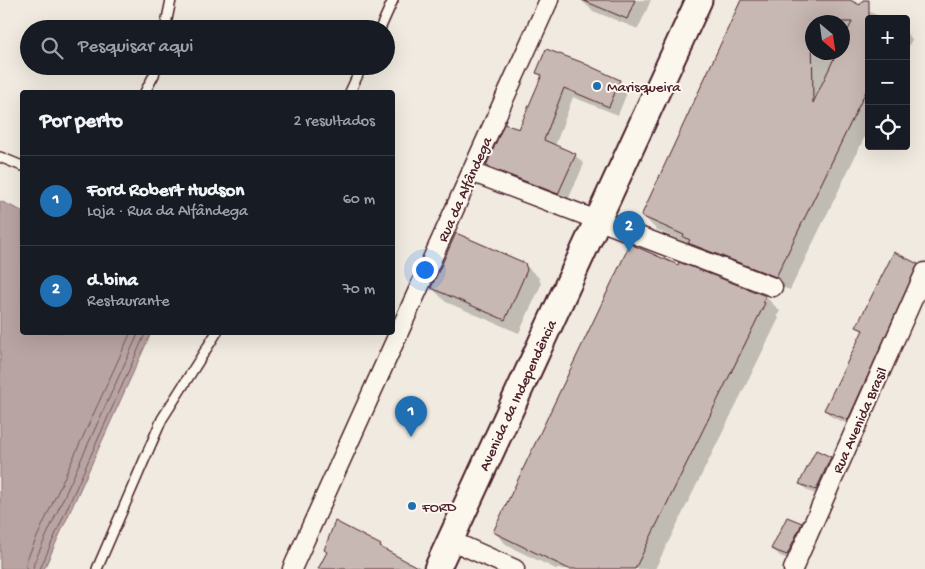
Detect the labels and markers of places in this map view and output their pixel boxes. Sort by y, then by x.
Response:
place label: Marisqueira [607,79,681,97]
marker: Marisqueira [591,80,603,92]
pin: 2 [613,211,645,252]
pin: 1 [395,396,427,437]
place label: FORD [421,499,457,517]
marker: FORD [406,500,418,512]

